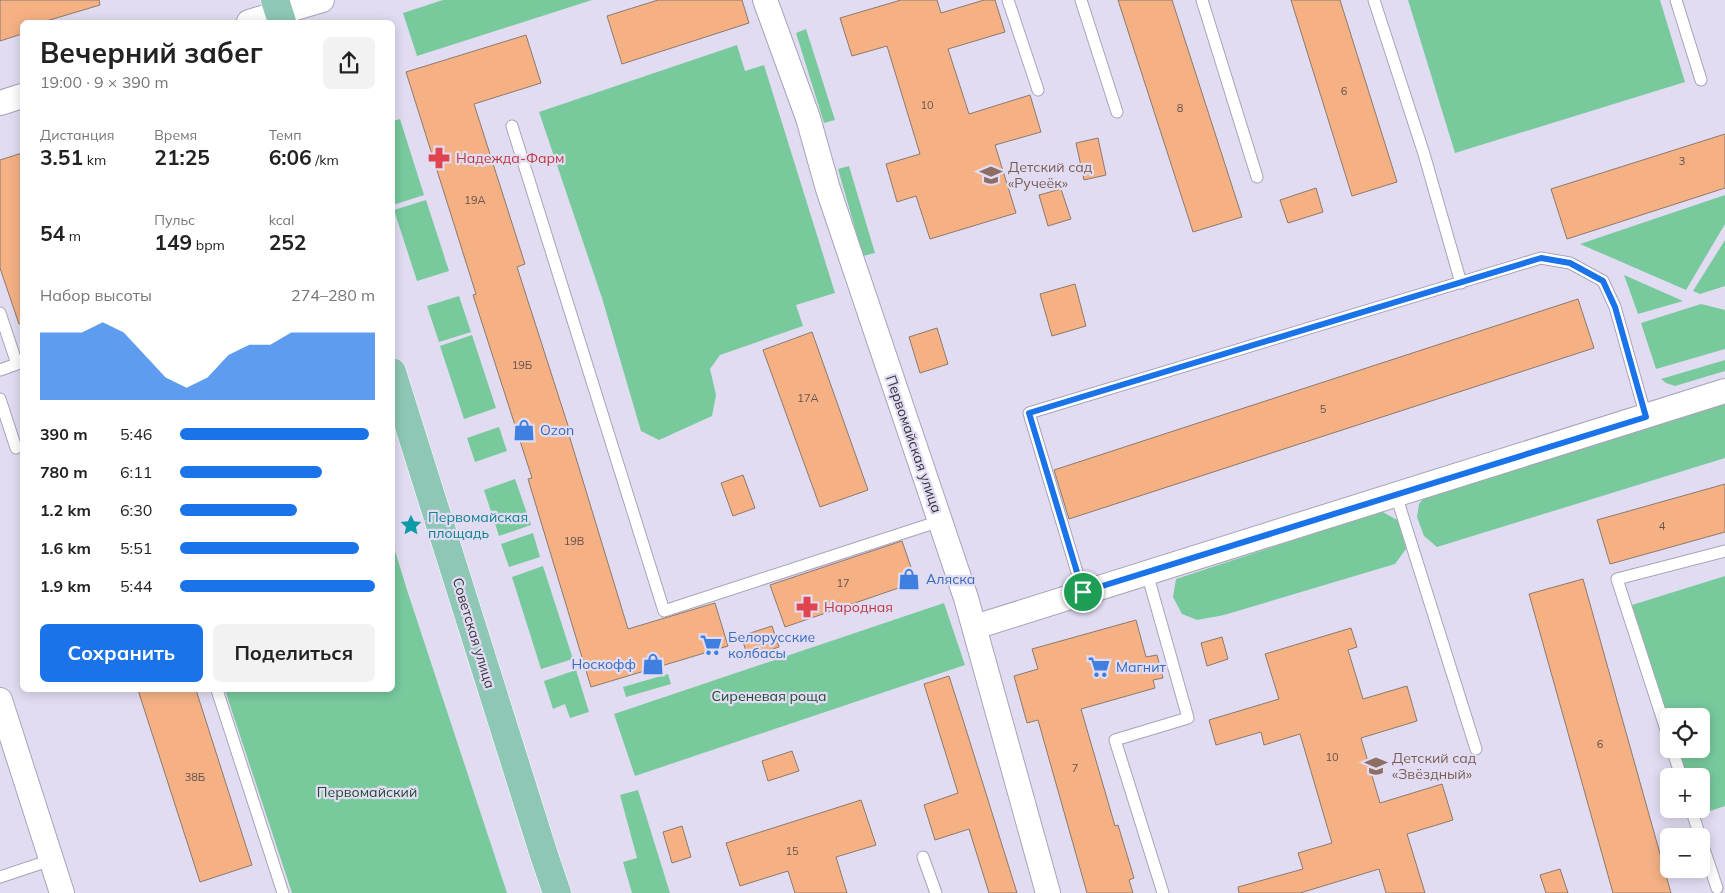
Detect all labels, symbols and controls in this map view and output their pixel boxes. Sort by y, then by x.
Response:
text: Вечерний забег [40,35,263,70]
button: share [323,37,375,89]
text: 19:00 · 9 × 390 m [40,72,169,92]
house number: 6 [1341,84,1348,98]
house number: 10 [920,98,934,112]
house number: 8 [1177,101,1184,115]
text: Дистанция [40,126,114,144]
text: Время [154,126,197,144]
text: Темп [269,126,302,144]
text: 3.51 [40,144,83,170]
text: 21:25 [154,144,210,170]
text: 6:06 [269,144,312,170]
pharmacy icon: Надежда-Фарм [426,145,452,171]
place label: Надежда-Фарм [456,149,565,167]
text: km [83,151,106,169]
text: /km [312,151,339,169]
house number: 3 [1679,154,1685,168]
place label: Детский сад «Ручеёк» [1008,158,1093,192]
school or university icon: Детский сад «Ручеёк» [978,162,1004,188]
house number: 19А [464,193,486,207]
text: Пульс [154,211,195,229]
text: kcal [269,211,294,229]
text: 54 [40,220,65,246]
text: m [65,227,81,245]
text: 149 [154,229,192,255]
text: 252 [269,229,306,255]
text: bpm [192,236,225,254]
text: Набор высоты [40,285,152,305]
text: 274–280 m [291,285,375,305]
house number: 19Б [512,358,532,372]
street label: Первомайская улица [882,373,946,515]
house number: 17А [797,391,819,405]
house number: 5 [1320,402,1327,416]
shop icon: Ozon [511,417,537,443]
place label: Ozon [540,421,574,439]
text: 390 m [40,424,88,444]
text: 5:46 [120,424,152,444]
text: 780 m [40,462,88,482]
text: 6:11 [120,462,152,482]
text: 1.2 km [40,500,91,520]
text: 6:30 [120,500,152,520]
place label: Первомайская площадь [428,508,528,542]
place icon: Первомайская площадь [398,512,424,538]
house number: 4 [1659,519,1666,533]
house number: 19В [564,534,584,548]
text: 1.6 km [40,538,91,558]
text: 5:51 [120,538,152,558]
shop icon: Аляска [896,566,922,592]
place label: Аляска [926,570,975,588]
pin [1062,571,1104,613]
street label: Советская улица [449,575,499,691]
text: 1.9 km [40,576,91,596]
text: 5:44 [120,576,152,596]
house number: 17 [836,576,850,590]
icon: arrive [1069,578,1097,606]
pharmacy icon: Народная [794,594,820,620]
place label: Народная [824,598,893,616]
button: Сохранить [40,624,203,682]
button: Поделиться [213,624,375,682]
place label: Белорусские колбасы [728,628,816,662]
supermarket icon: Белорусские колбасы [698,632,724,658]
shop icon: Носкофф [640,651,666,677]
supermarket icon: Магнит [1086,654,1112,680]
place label: Носкофф [572,655,636,673]
place label: Магнит [1116,658,1166,676]
park label: Сиреневая роща [711,687,827,705]
map controls [1660,708,1710,878]
button: locate [1660,708,1710,758]
house number: 6 [1597,737,1604,751]
place label: Детский сад «Звёздный» [1392,749,1477,783]
house number: 10 [1325,750,1339,764]
school or university icon: Детский сад «Звёздный» [1363,753,1389,779]
house number: 7 [1072,761,1078,775]
button: + [1660,768,1710,818]
house number: 38Б [185,770,205,784]
park label: Первомайский [317,783,417,801]
button: − [1660,828,1710,878]
house number: 15 [785,844,799,858]

